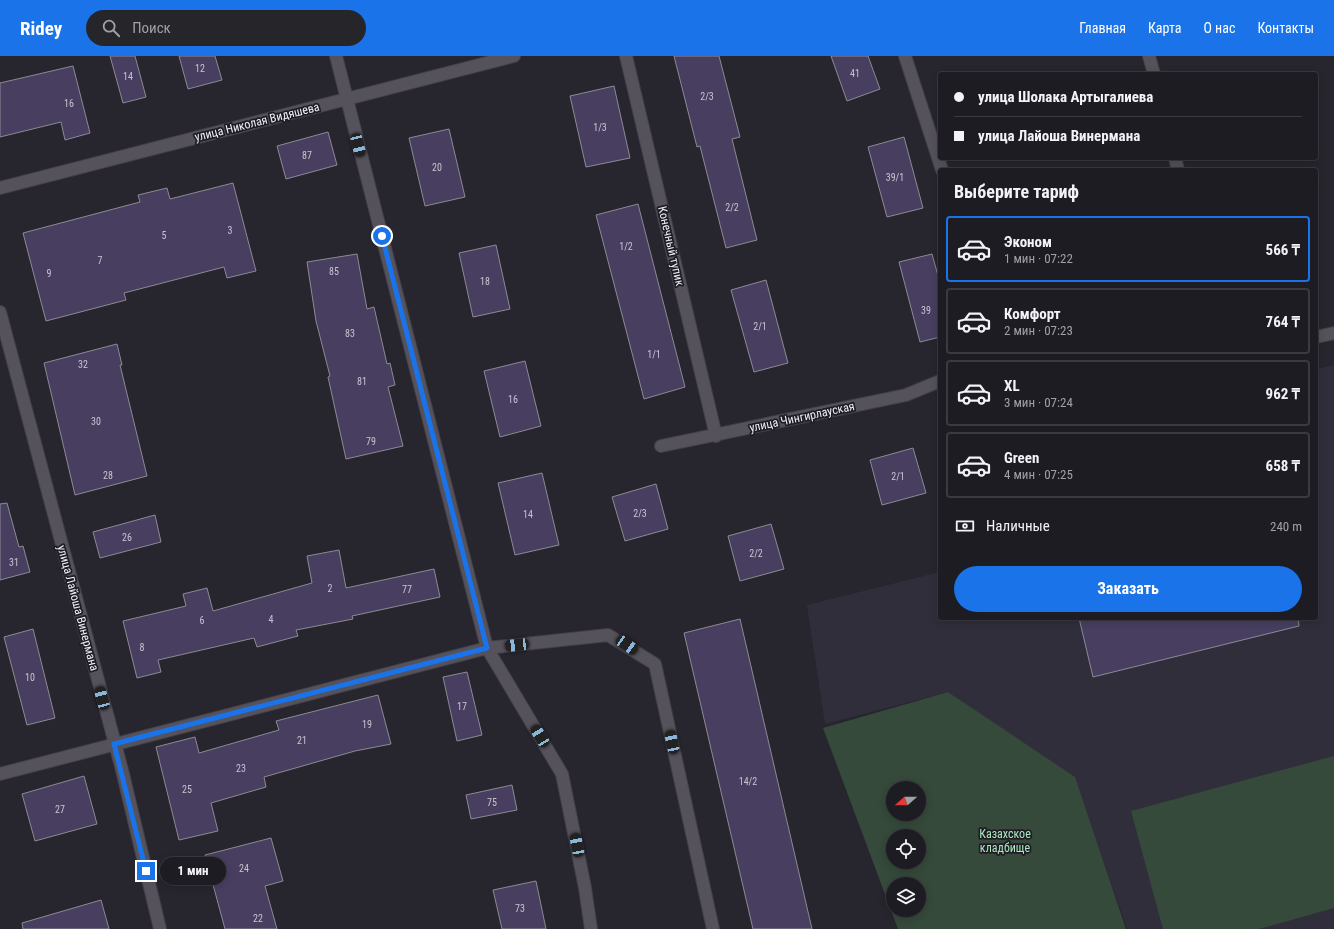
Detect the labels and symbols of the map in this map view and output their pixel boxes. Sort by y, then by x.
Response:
house number: 12 [195,63,205,74]
house number: 41 [850,68,860,79]
house number: 14 [123,71,133,82]
house number: 2/3 [700,91,714,102]
house number: 16 [64,98,74,109]
street label: улица Николая Видяшева [193,100,321,144]
house number: 1/3 [593,122,607,133]
car [349,132,367,158]
house number: 87 [302,150,312,161]
house number: 20 [432,162,442,173]
house number: 39/1 [886,172,904,183]
house number: 2/2 [725,202,739,213]
street label: Конечный тупик [655,205,687,287]
house number: 3 [228,225,233,236]
route start [373,227,391,245]
house number: 5 [162,230,167,241]
house number: 1/2 [619,241,633,252]
house number: 7 [98,255,103,266]
house number: 85 [329,266,339,277]
house number: 9 [47,268,52,279]
house number: 18 [480,276,490,287]
house number: 39 [921,305,931,316]
house number: 2/1 [753,321,767,332]
house number: 83 [345,328,355,339]
house number: 1/1 [647,349,661,360]
house number: 32 [78,359,88,370]
house number: 81 [357,376,367,387]
house number: 16 [508,394,518,405]
street label: улица Чингирлауская [748,399,856,435]
house number: 30 [91,416,101,427]
house number: 79 [366,436,376,447]
house number: 28 [103,470,113,481]
house number: 2/1 [891,471,905,482]
house number: 2/3 [633,508,647,519]
house number: 14 [523,509,533,520]
house number: 26 [122,532,132,543]
street label: улица Лайоша Винермана [54,544,102,673]
house number: 2/2 [749,548,763,559]
house number: 31 [9,557,19,568]
house number: 2 [328,583,333,594]
house number: 77 [402,584,412,595]
house number: 4 [269,614,274,625]
house number: 6 [200,615,205,626]
car [614,633,640,657]
car [504,638,530,652]
house number: 8 [140,642,145,653]
house number: 10 [25,672,35,683]
car [93,685,111,711]
house number: 17 [457,701,467,712]
house number: 19 [362,719,372,730]
car [529,723,551,749]
car [664,729,680,755]
house number: 21 [297,735,307,746]
house number: 23 [236,763,246,774]
house number: 14/2 [739,776,757,787]
north arrow [886,781,926,821]
house number: 25 [182,784,192,795]
house number: 75 [487,797,497,808]
house number: 27 [55,804,65,815]
park label: Казахское кладбище [979,827,1031,855]
car [569,832,585,858]
callout: 1 мин [160,857,226,885]
route end [137,862,155,880]
house number: 24 [239,863,249,874]
house number: 73 [515,903,525,914]
house number: 22 [253,913,263,924]

